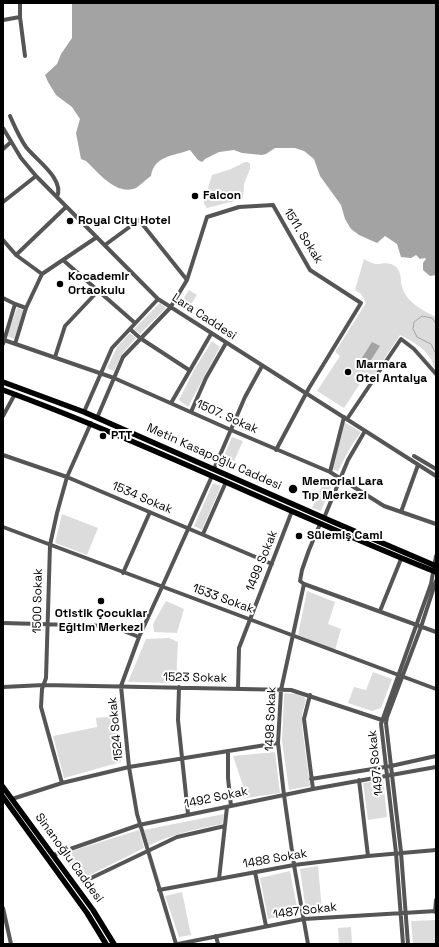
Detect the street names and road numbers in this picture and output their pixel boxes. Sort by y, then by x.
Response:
street label: 1511. Sokak [280,206,326,266]
street label: Lara Caddesi [169,291,239,343]
street label: 1507. Sokak [194,397,260,437]
street label: Metin Kasapoğlu Caddesi [144,421,284,493]
street label: 1534 Sokak [110,479,174,517]
street label: 1499 Sokak [243,528,281,594]
street label: 1500 Sokak [30,568,46,634]
street label: 1533 Sokak [190,581,256,617]
street label: 1523 Sokak [163,670,227,686]
street label: 1498 Sokak [263,686,279,752]
street label: 1524 Sokak [105,696,127,762]
street label: 1497. Sokak [365,729,387,797]
street label: 1492 Sokak [183,784,249,812]
street label: Si̇nanoğlu Caddesi [32,811,106,905]
street label: 1488 Sokak [242,846,308,872]
street label: 1487 Sokak [272,900,338,922]

